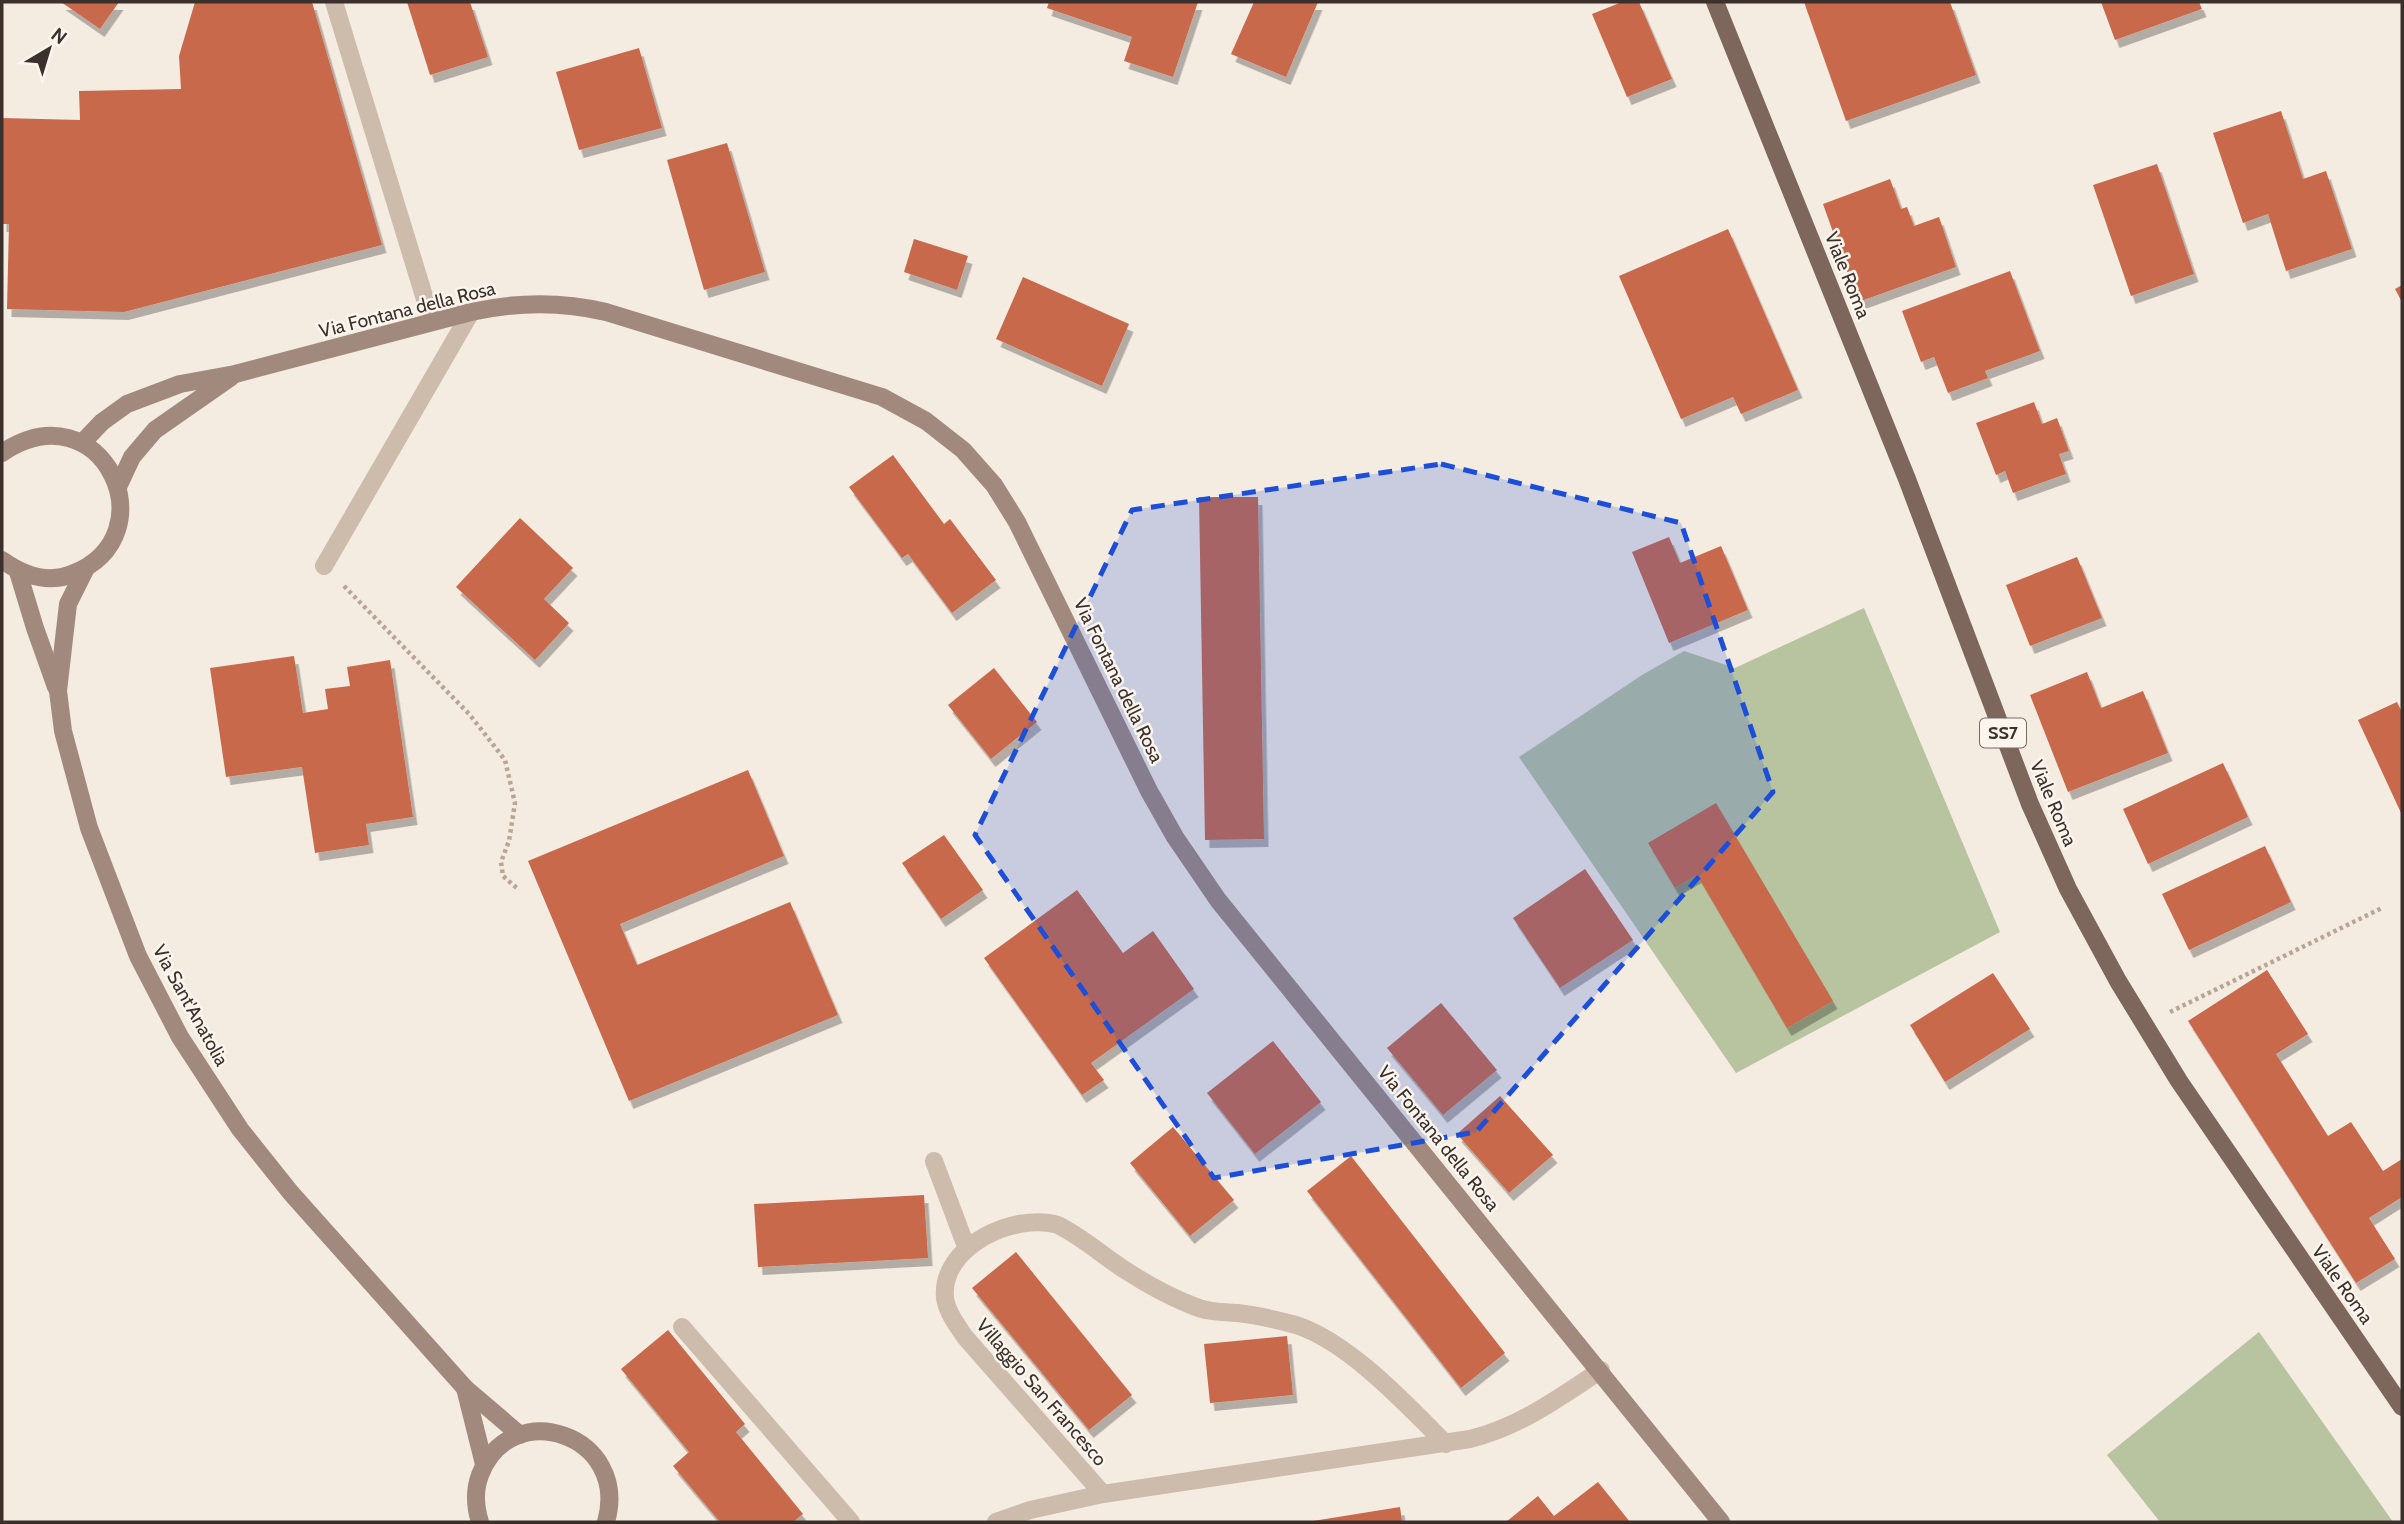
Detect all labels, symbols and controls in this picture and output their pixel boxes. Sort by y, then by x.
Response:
north arrow [14,14,84,84]
text: N [47,23,72,49]
street label: Viale Roma [1820,229,1875,322]
street label: Via Fontana della Rosa [317,276,498,342]
street label: Via Fontana della Rosa [1069,594,1168,766]
road number: SS7 [1980,718,2026,748]
street label: Viale Roma [2025,757,2082,850]
street label: Via Sant'Anatolia [148,941,233,1070]
street label: Via Fontana della Rosa [1373,1061,1504,1216]
street label: Viale Roma [2307,1240,2378,1328]
street label: Villaggio San Francesco [971,1314,1112,1471]

